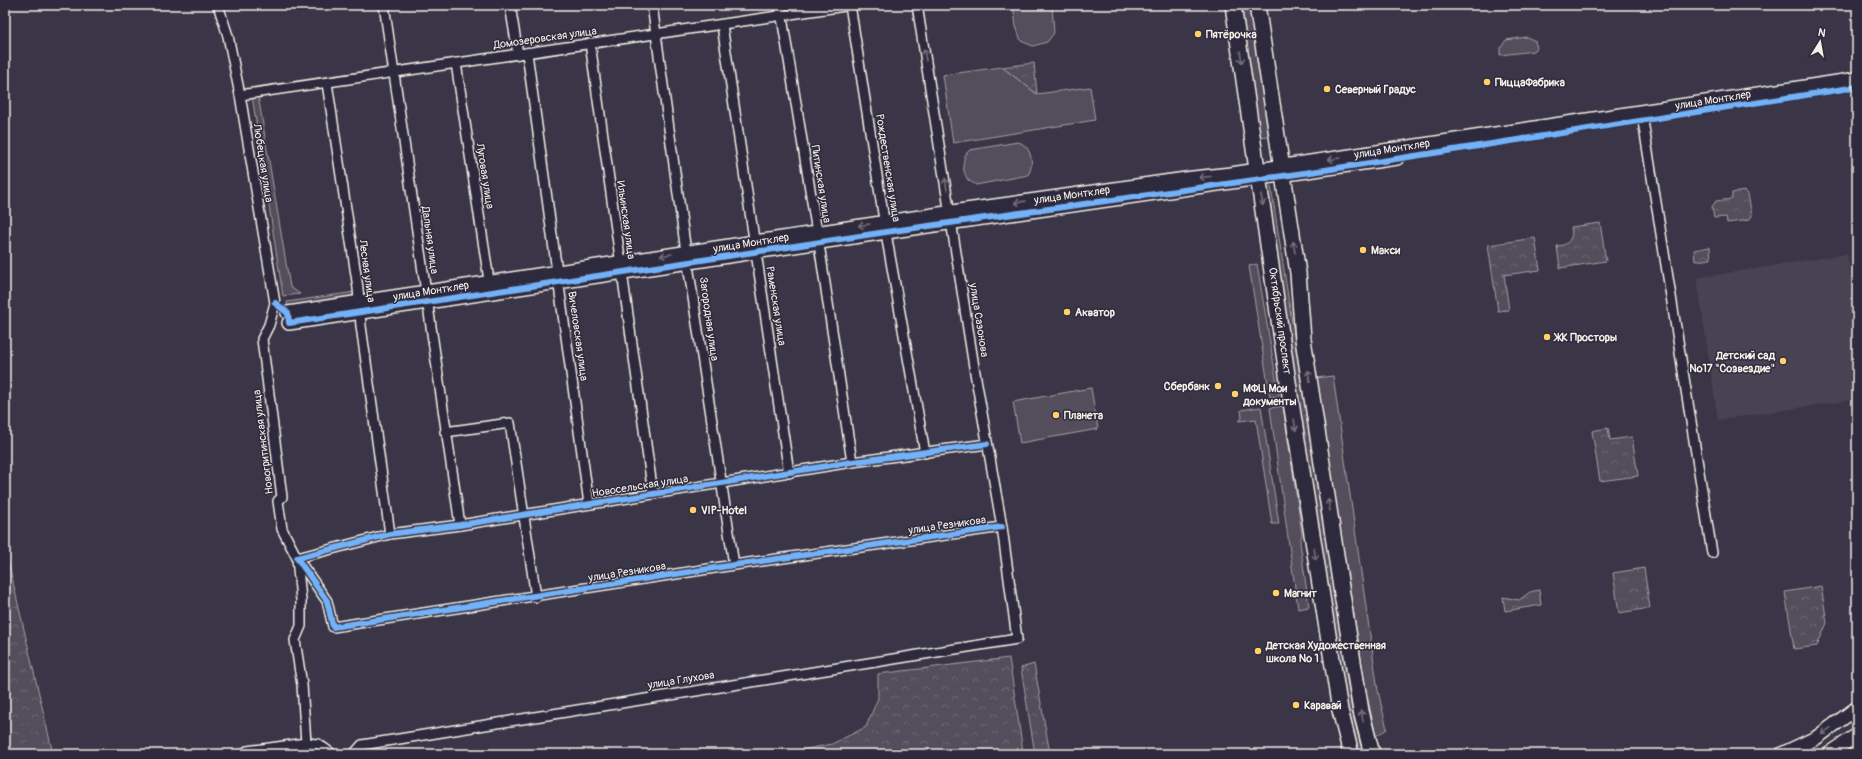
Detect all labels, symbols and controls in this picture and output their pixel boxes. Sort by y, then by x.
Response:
north arrow [1800,22,1840,62]
street label: Домозеровская улица [491,24,598,52]
text: N [1817,26,1827,40]
place label: Пятёрочка [1206,28,1257,41]
marker: Пятёрочка [1193,29,1203,39]
one-way arrow [921,49,929,62]
one-way arrow [1237,50,1245,63]
place label: ПиццаФабрика [1495,76,1565,89]
marker: ПиццаФабрика [1482,77,1492,87]
place label: Северный Градус [1335,83,1416,96]
marker: Северный Градус [1322,84,1332,94]
street label: улица Монтклер [1673,88,1752,113]
street label: Рождественская улица [873,113,903,223]
street label: Любецкая улица [250,122,276,203]
street label: улица Монтклер [1352,137,1431,162]
street label: Луговая улица [473,141,497,210]
street label: Питинская улица [808,144,834,224]
one-way arrow [1328,155,1341,163]
one-way arrow [1199,173,1212,180]
one-way arrow [942,178,950,191]
street label: Ильинская улица [614,180,638,260]
street label: улица Монтклер [1032,183,1111,207]
one-way arrow [1259,193,1267,206]
one-way arrow [1014,198,1027,206]
street label: Дальняя улица [419,204,441,275]
one-way arrow [858,221,871,229]
street label: улица Монтклер [711,231,790,256]
street label: Лесная улица [356,238,378,303]
one-way arrow [1290,241,1298,254]
place label: Макси [1371,244,1400,257]
marker: Макси [1358,245,1368,255]
one-way arrow [660,251,673,259]
street label: Раменская улица [763,265,789,347]
street label: Октябрьский проспект [1266,267,1294,376]
street label: Загородная улица [697,276,721,362]
street label: улица Монтклер [391,279,470,304]
street label: улица Сазонова [967,281,991,358]
street label: Вичеловская улица [565,290,591,382]
place label: Акватор [1075,306,1115,319]
marker: Акватор [1062,307,1072,317]
place label: ЖК Просторы [1553,331,1617,344]
marker: ЖК Просторы [1542,332,1552,342]
place label: Детский сад №17 "Созвездие" [1689,349,1775,375]
marker: Детский сад №17 "Созвездие" [1778,356,1788,366]
one-way arrow [1305,370,1313,383]
place label: Сбербанк [1164,380,1210,393]
marker: Сбербанк [1213,381,1223,391]
place label: МФЦ Мои документы [1242,382,1297,408]
street label: Новогритинская улица [250,389,276,495]
marker: МФЦ Мои документы [1230,389,1240,399]
place label: Планета [1064,409,1103,422]
marker: Планета [1051,410,1061,420]
one-way arrow [1291,419,1299,432]
street label: Новосельская улица [591,472,689,500]
one-way arrow [1325,499,1333,512]
place label: VIP-Hotel [701,504,747,517]
marker: VIP-Hotel [688,505,698,515]
street label: улица Резникова [906,513,987,537]
one-way arrow [1312,547,1320,560]
street label: улица Резникова [586,559,667,585]
place label: Магнит [1284,587,1317,600]
marker: Магнит [1271,588,1281,598]
place label: Детская Художественная школа № 1 [1265,639,1386,665]
marker: Детская Художественная школа № 1 [1253,646,1263,656]
street label: улица Глухова [646,668,715,692]
place label: Каравай [1304,699,1342,712]
marker: Каравай [1291,700,1301,710]
one-way arrow [1357,710,1365,723]
one-way arrow [1820,727,1831,735]

